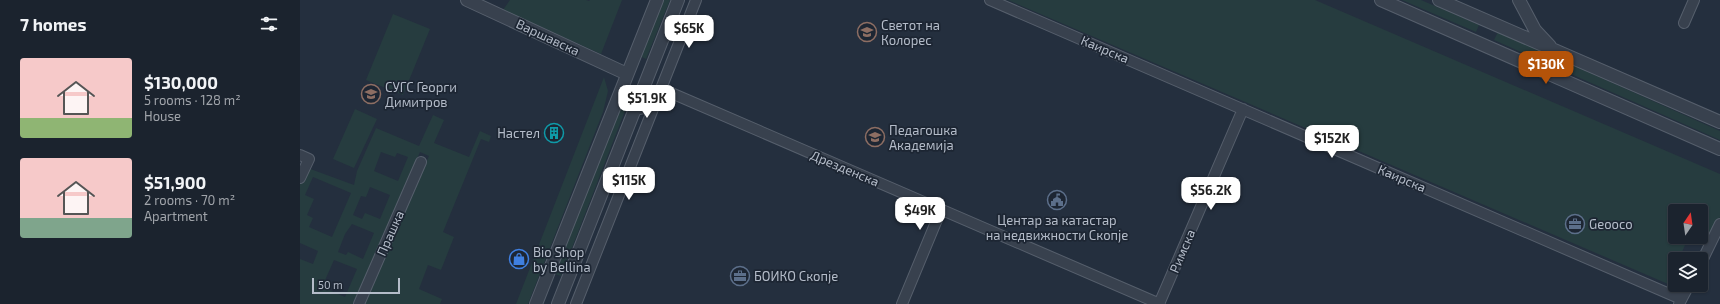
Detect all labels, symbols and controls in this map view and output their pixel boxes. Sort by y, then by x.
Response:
icon: filters [258,13,280,35]
text: 7 homes [20,14,87,34]
street label: Варшавска [514,15,582,59]
pin: $65K [665,15,713,49]
place label: Светот на Колорес [881,17,940,48]
text: $65K [674,20,704,36]
school or university icon: Светот на Колорес [856,21,878,43]
street label: Каирска [1079,32,1131,66]
pin: $130K [1518,51,1574,85]
text: $130K [1528,56,1564,72]
text: $130,000 [144,72,218,92]
icon: home [52,74,100,122]
place label: СУГС Георги Димитров [385,79,457,110]
school or university icon: СУГС Георги Димитров [360,83,382,105]
pin: $51.9K [614,85,680,119]
text: $51.9K [627,90,667,106]
text: 5 rooms · 128 m² [144,92,241,108]
text: House [144,108,181,124]
building icon: Настел [543,122,565,144]
place label: Педагошка Академија [889,122,957,153]
place label: Настел [497,125,540,141]
pin: $152K [1304,125,1360,159]
school or university icon: Педагошка Академија [864,126,886,148]
text: $152K [1314,130,1350,146]
street label: Дрезденска [808,146,882,190]
street label: Каирска [1376,161,1428,195]
pin: $115K [601,167,657,201]
text: $51,900 [144,172,206,192]
text: $115K [612,172,646,188]
icon: home [52,174,100,222]
pin: $56.2K [1178,177,1244,211]
text: $56.2K [1190,182,1232,198]
public building icon: Центар за катастар на недвижности Скопје [1046,189,1068,211]
text: 2 rooms · 70 m² [144,192,235,208]
pin: $49K [896,197,944,231]
text: $49K [904,202,936,218]
north arrow [1668,204,1708,244]
map controls [1668,204,1708,292]
text: Apartment [144,208,208,224]
street label: Прашка [373,208,407,258]
place label: Центар за катастар на недвижности Скопје [986,212,1128,243]
office icon: Geooco [1564,213,1586,235]
place label: Geooco [1589,216,1633,232]
street label: Римска [1166,227,1198,275]
place label: Bio Shop by Bellina [533,244,591,275]
shop icon: Bio Shop by Bellina [508,248,530,270]
button: layers [1668,252,1708,292]
office icon: БОИКО Скопје [729,265,751,287]
place label: БОИКО Скопје [754,268,838,284]
scale bar [312,276,400,295]
text: 50 m [318,278,343,291]

